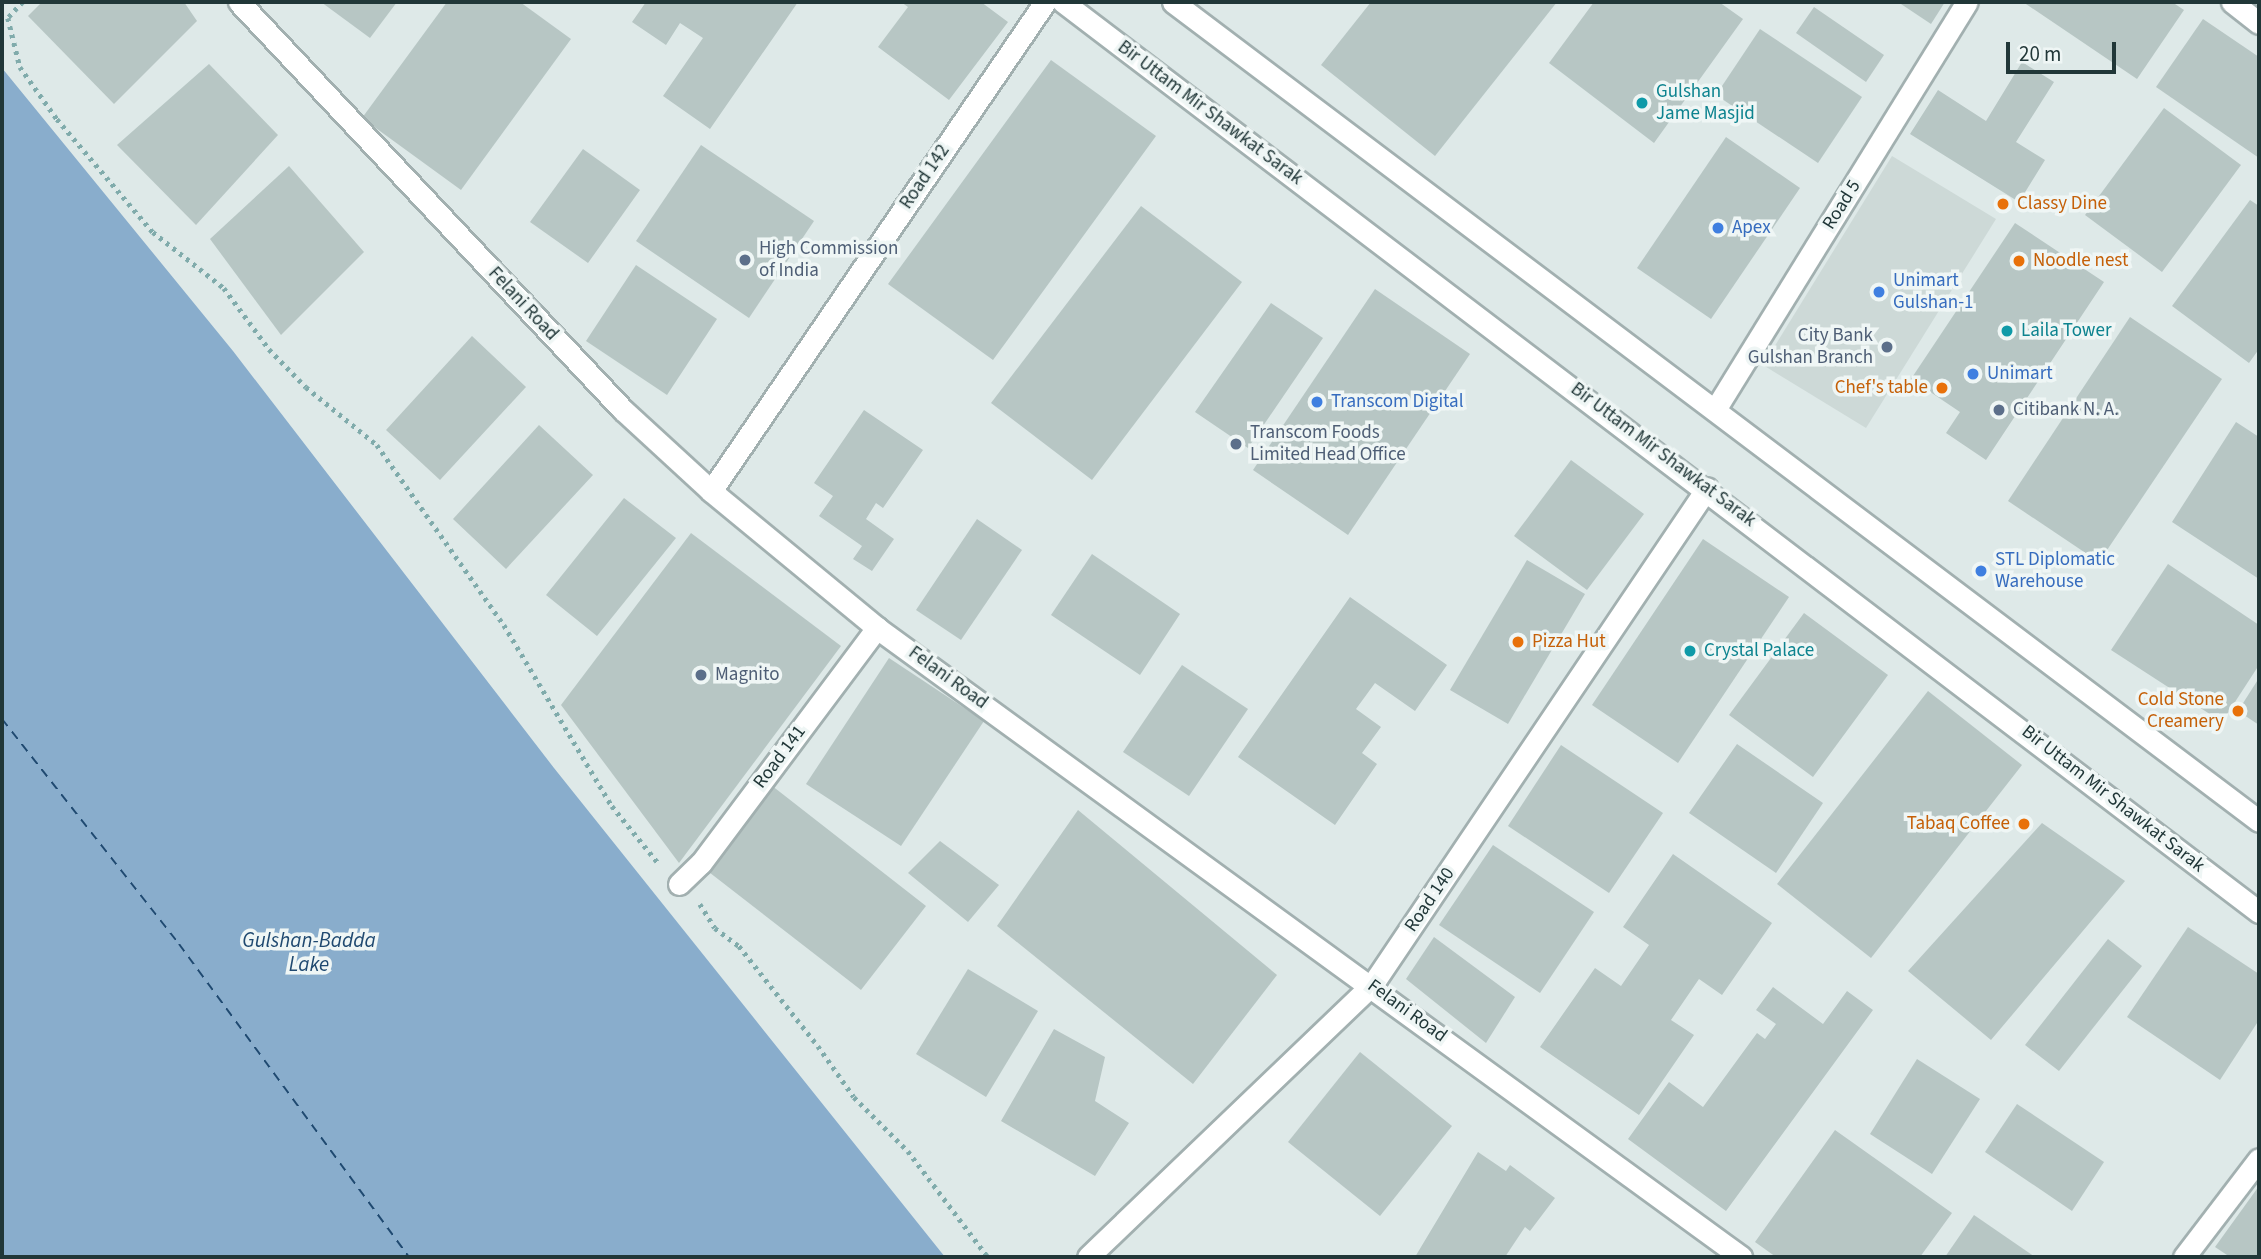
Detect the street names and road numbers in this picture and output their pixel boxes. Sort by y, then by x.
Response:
street label: Bir Uttam Mir Shawkat Sarak [1113,36,1307,190]
street label: Road 142 [895,140,955,214]
street label: Road 5 [1818,176,1866,234]
street label: Felani Road [483,262,563,346]
street label: Bir Uttam Mir Shawkat Sarak [1566,378,1760,532]
street label: Felani Road [904,642,992,714]
street label: Bir Uttam Mir Shawkat Sarak [2017,720,2209,878]
street label: Road 141 [749,721,811,793]
street label: Road 140 [1400,863,1460,937]
street label: Felani Road [1363,975,1451,1047]

